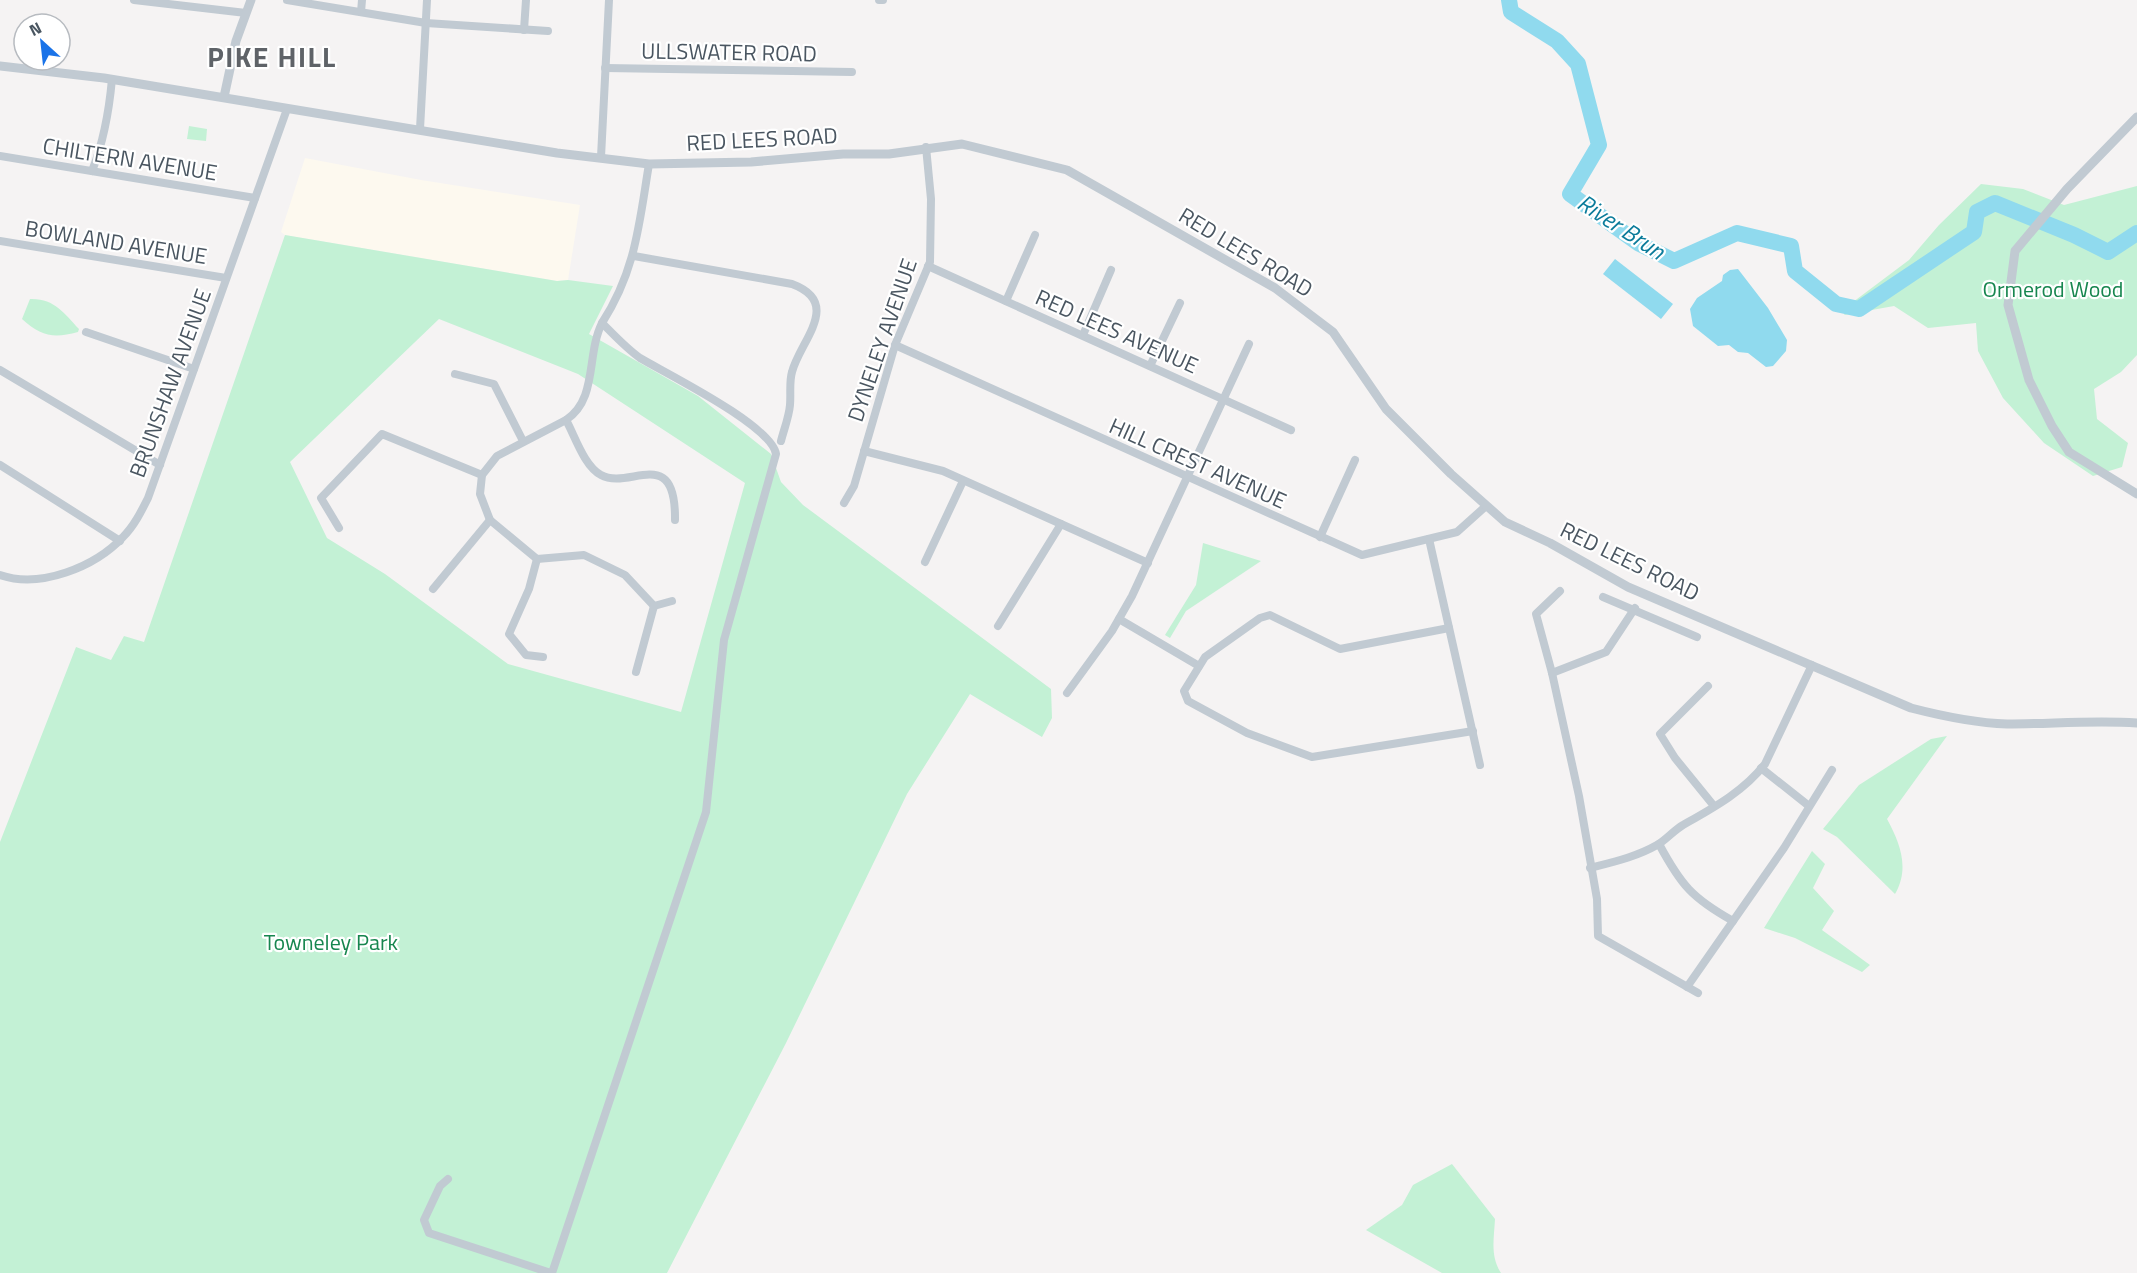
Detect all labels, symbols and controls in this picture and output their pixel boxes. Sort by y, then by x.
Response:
north arrow [12,12,72,72]
text: N [25,15,46,42]
street label: ULLSWATER ROAD [641,33,817,71]
district label: PIKE HILL [207,35,337,78]
street label: RED LEES ROAD [685,118,839,160]
street label: CHILTERN AVENUE [40,128,220,190]
water label: River Brun [1570,184,1673,269]
street label: RED LEES ROAD [1172,198,1320,306]
street label: BOWLAND AVENUE [23,211,209,273]
street label: DYNELEY AVENUE [838,254,926,426]
park label: Ormerod Wood [1982,272,2124,306]
street label: RED LEES AVENUE [1030,280,1204,382]
street label: BRUNSHAW AVENUE [120,284,220,482]
street label: HILL CREST AVENUE [1104,409,1292,517]
street label: RED LEES ROAD [1554,513,1706,609]
park label: Towneley Park [264,925,399,959]

